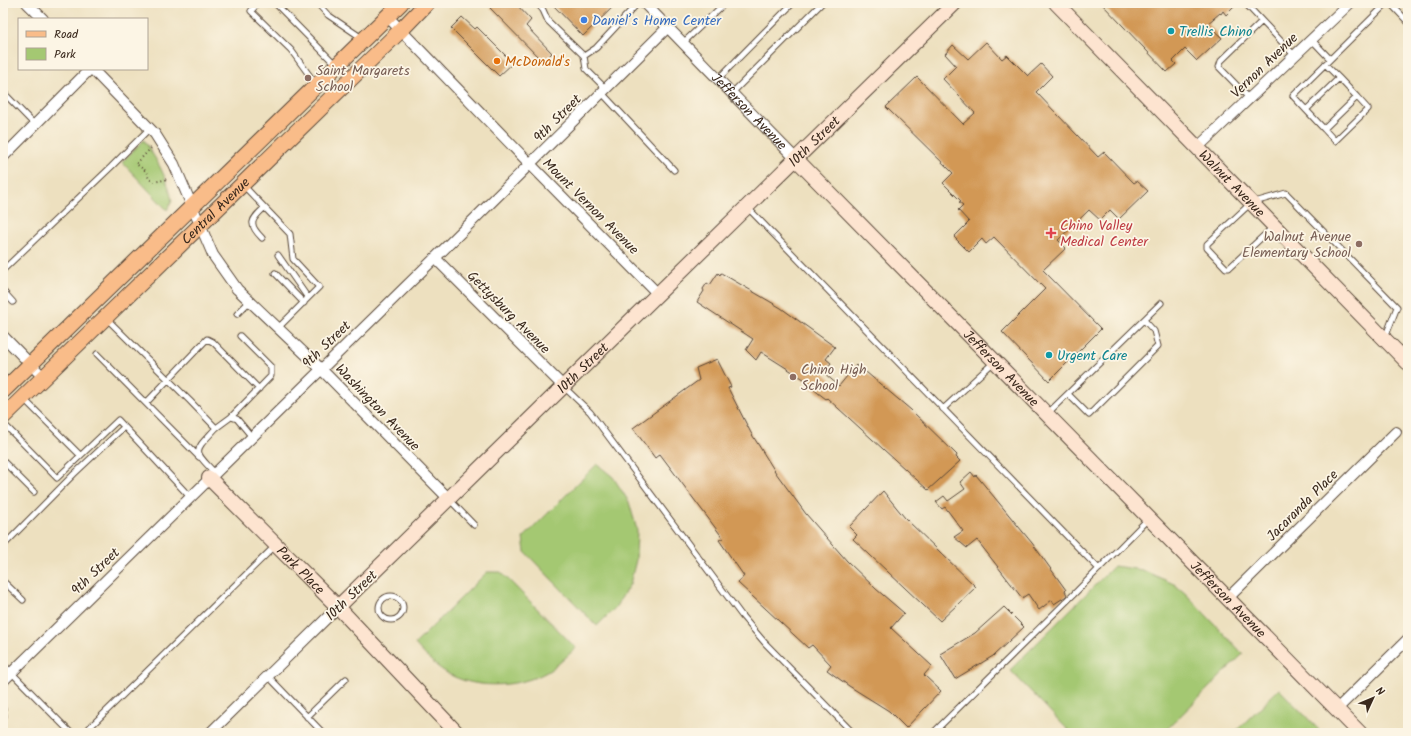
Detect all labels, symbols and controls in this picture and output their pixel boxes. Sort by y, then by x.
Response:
place label: Daniel’s Home Center [592,10,722,32]
marker: Daniel’s Home Center [579,15,589,25]
legend [18,18,148,70]
place label: Trellis Chino [1179,21,1252,43]
text: Road [54,25,79,44]
marker: Trellis Chino [1166,26,1176,36]
street label: Vernon Avenue [1226,27,1304,104]
text: Park [54,45,76,64]
place label: McDonald's [505,51,570,73]
marker: McDonald's [492,56,502,66]
place label: Saint Margarets School [316,60,410,98]
street label: Jefferson Avenue [706,68,792,156]
marker: Saint Margarets School [303,73,313,83]
street label: 9th Street [528,89,587,148]
street label: 10th Street [784,111,846,173]
street label: Walnut Avenue [1193,145,1270,223]
street label: Mount Vernon Avenue [537,153,644,261]
street label: Central Avenue [176,172,256,250]
place label: Chino Valley Medical Center [1060,215,1149,253]
place label: Walnut Avenue Elementary School [1242,226,1352,264]
marker: Chino Valley Medical Center [1045,227,1057,239]
marker: Walnut Avenue Elementary School [1354,239,1364,249]
street label: Gettysburg Avenue [461,266,556,360]
street label: 9th Street [297,315,357,374]
street label: Jefferson Avenue [957,325,1044,413]
street label: 10th Street [552,337,615,399]
place label: Urgent Care [1057,345,1128,367]
marker: Urgent Care [1044,350,1054,360]
street label: Washington Avenue [330,359,425,457]
place label: Chino High School [801,359,867,397]
marker: Chino High School [788,372,798,382]
street label: Jacaranda Place [1262,464,1344,547]
street label: Park Place [271,541,330,601]
street label: 9th Street [66,542,126,601]
street label: Jefferson Avenue [1184,556,1271,644]
street label: 10th Street [321,565,383,626]
north arrow [1353,678,1393,718]
text: N [1371,683,1388,701]

